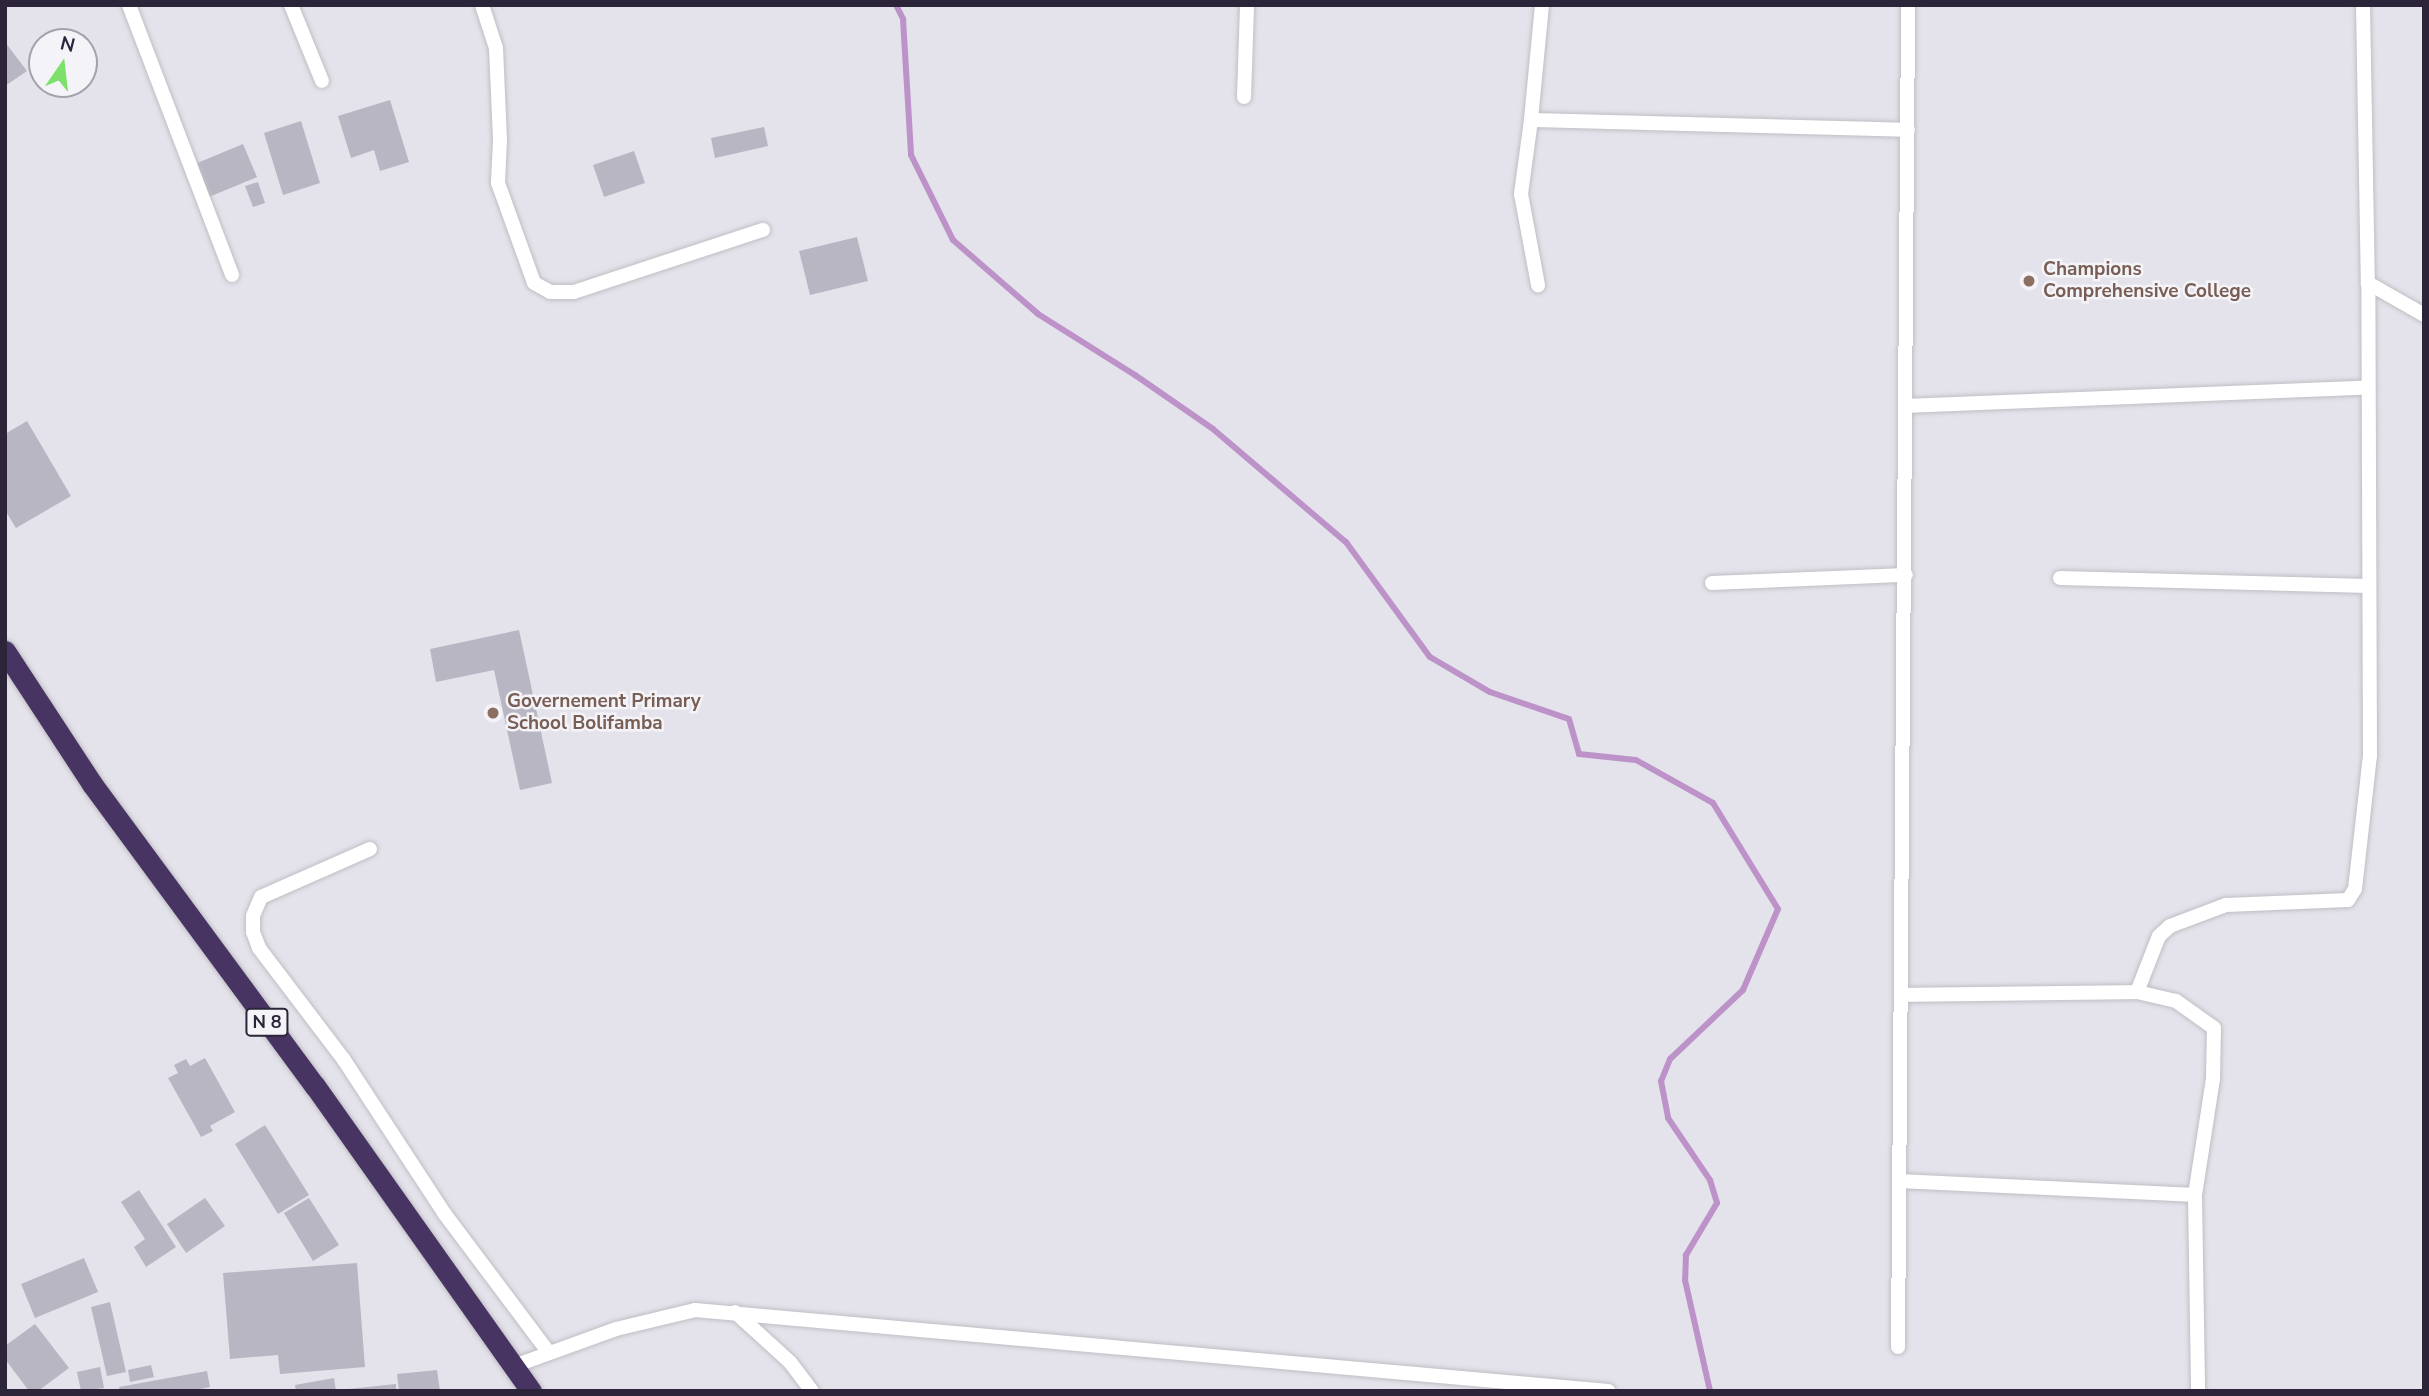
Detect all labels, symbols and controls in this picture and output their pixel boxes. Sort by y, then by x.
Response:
north arrow [28,28,98,98]
text: N [58,30,78,59]
place label: Champions Comprehensive College [2043,259,2251,303]
marker: Champions Comprehensive College [2021,273,2037,289]
place label: Governement Primary School Bolifamba [507,691,701,735]
marker: Governement Primary School Bolifamba [485,705,501,721]
road number: N 8 [244,1007,290,1036]

